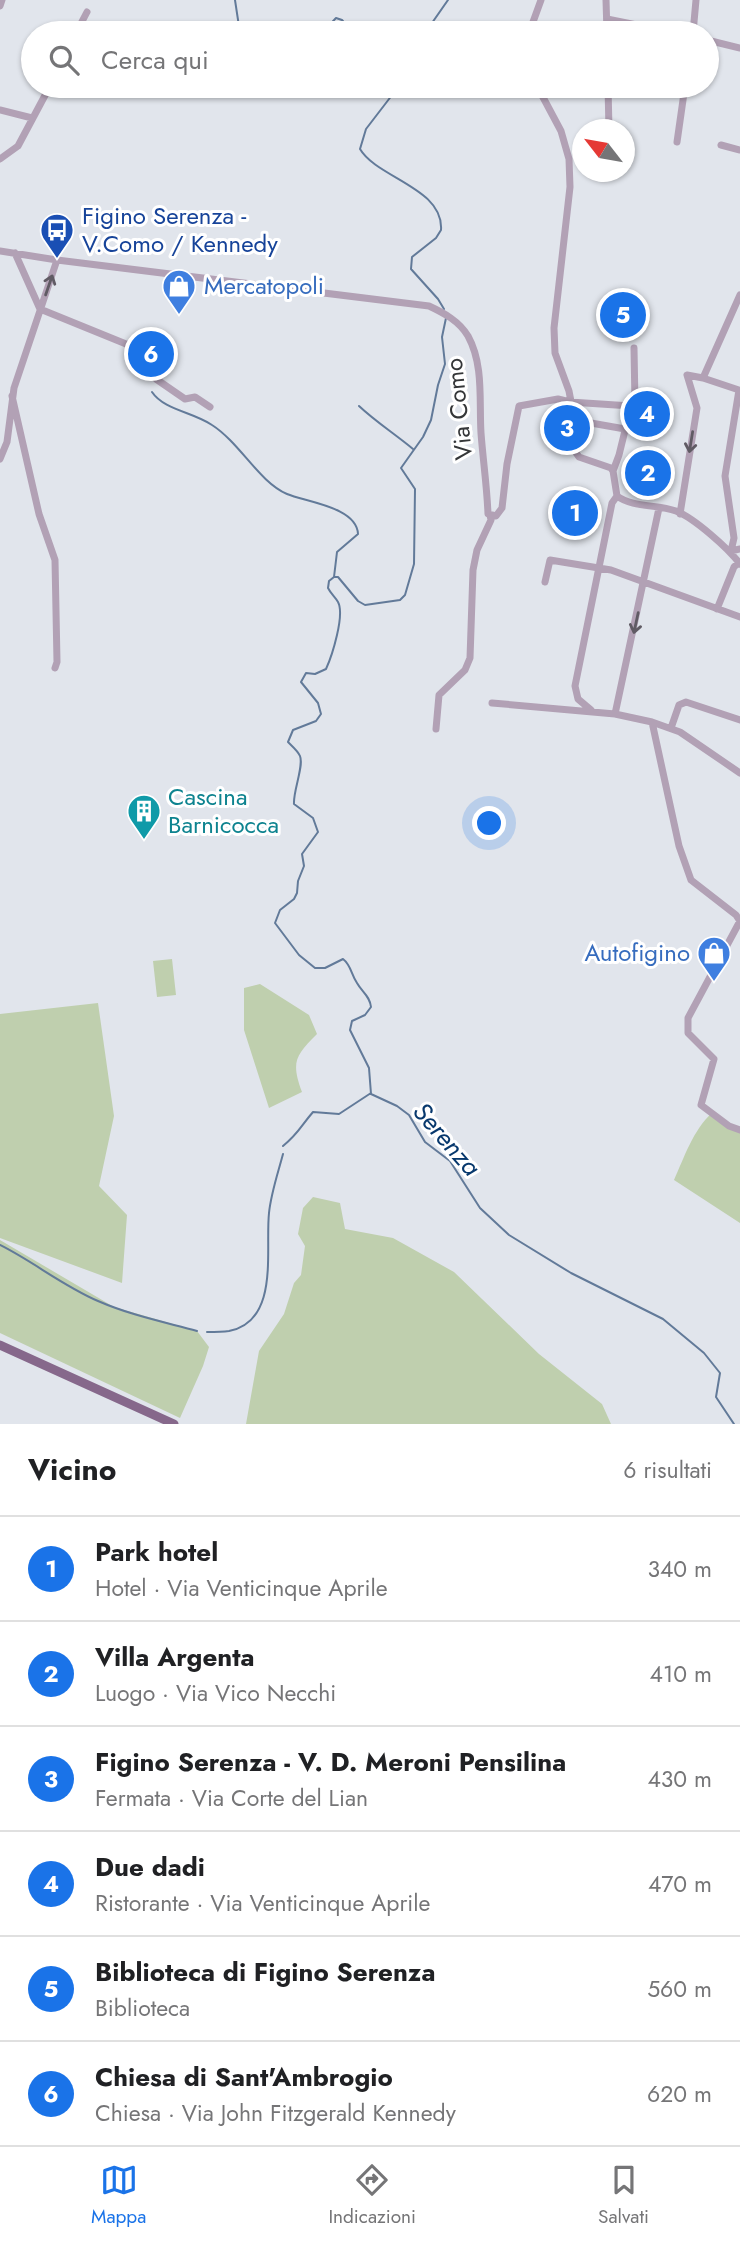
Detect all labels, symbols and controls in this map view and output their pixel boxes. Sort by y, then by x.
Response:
search box [21,21,719,98]
icon: search [45,41,83,79]
text: Cerca qui [101,41,209,79]
north arrow [572,119,635,182]
place label: Figino Serenza - V.Como / Kennedy [82,198,278,261]
bus stop icon: Figino Serenza - V.Como / Kennedy [38,211,76,260]
shop icon: Mercatopoli [160,267,198,316]
place label: Mercatopoli [204,268,324,303]
one-way arrow [44,274,56,296]
pin: 5 [600,289,646,341]
pin: 6 [128,328,174,380]
street label: Via Como [436,356,481,462]
pin: 4 [624,388,670,440]
pin: 3 [544,402,590,454]
one-way arrow [684,430,697,453]
pin: 2 [625,447,671,499]
pin: 1 [552,487,598,539]
one-way arrow [629,611,643,634]
place label: Cascina Barnicocca [168,779,279,842]
building icon: Cascina Barnicocca [125,792,163,841]
your location [472,806,506,840]
shop icon: Autofigino [695,934,733,983]
place label: Autofigino [584,935,690,970]
water label: Serenza [404,1094,490,1185]
text: Vicino [28,1448,116,1491]
text: 6 risultati [623,1453,712,1487]
text: Park hotel [95,1533,218,1571]
text: 1 [45,1552,57,1586]
text: 340 m [647,1552,712,1586]
text: Hotel · Via Venticinque Aprile [95,1571,388,1605]
text: Villa Argenta [95,1638,255,1676]
text: 2 [43,1657,59,1691]
text: 410 m [650,1657,712,1691]
text: Luogo · Via Vico Necchi [95,1676,336,1710]
text: Figino Serenza - V. D. Meroni Pensilina [95,1743,566,1781]
text: 3 [44,1762,58,1796]
text: 430 m [647,1762,712,1796]
text: Fermata · Via Corte del Lian [95,1781,368,1815]
text: Due dadi [95,1848,205,1886]
text: 4 [43,1867,59,1901]
text: 470 m [648,1867,712,1901]
text: Ristorante · Via Venticinque Aprile [95,1886,430,1920]
text: Biblioteca di Figino Serenza [95,1953,435,1991]
text: 5 [44,1972,58,2006]
text: 560 m [647,1972,712,2006]
text: Biblioteca [95,1991,190,2025]
text: Chiesa di Sant'Ambrogio [95,2058,393,2096]
text: 6 [43,2077,59,2111]
text: 620 m [647,2077,712,2111]
text: Chiesa · Via John Fitzgerald Kennedy [95,2096,456,2130]
tab: Mappa [91,2161,146,2230]
tab: Indicazioni [328,2161,416,2230]
tab: Salvati [598,2161,649,2230]

